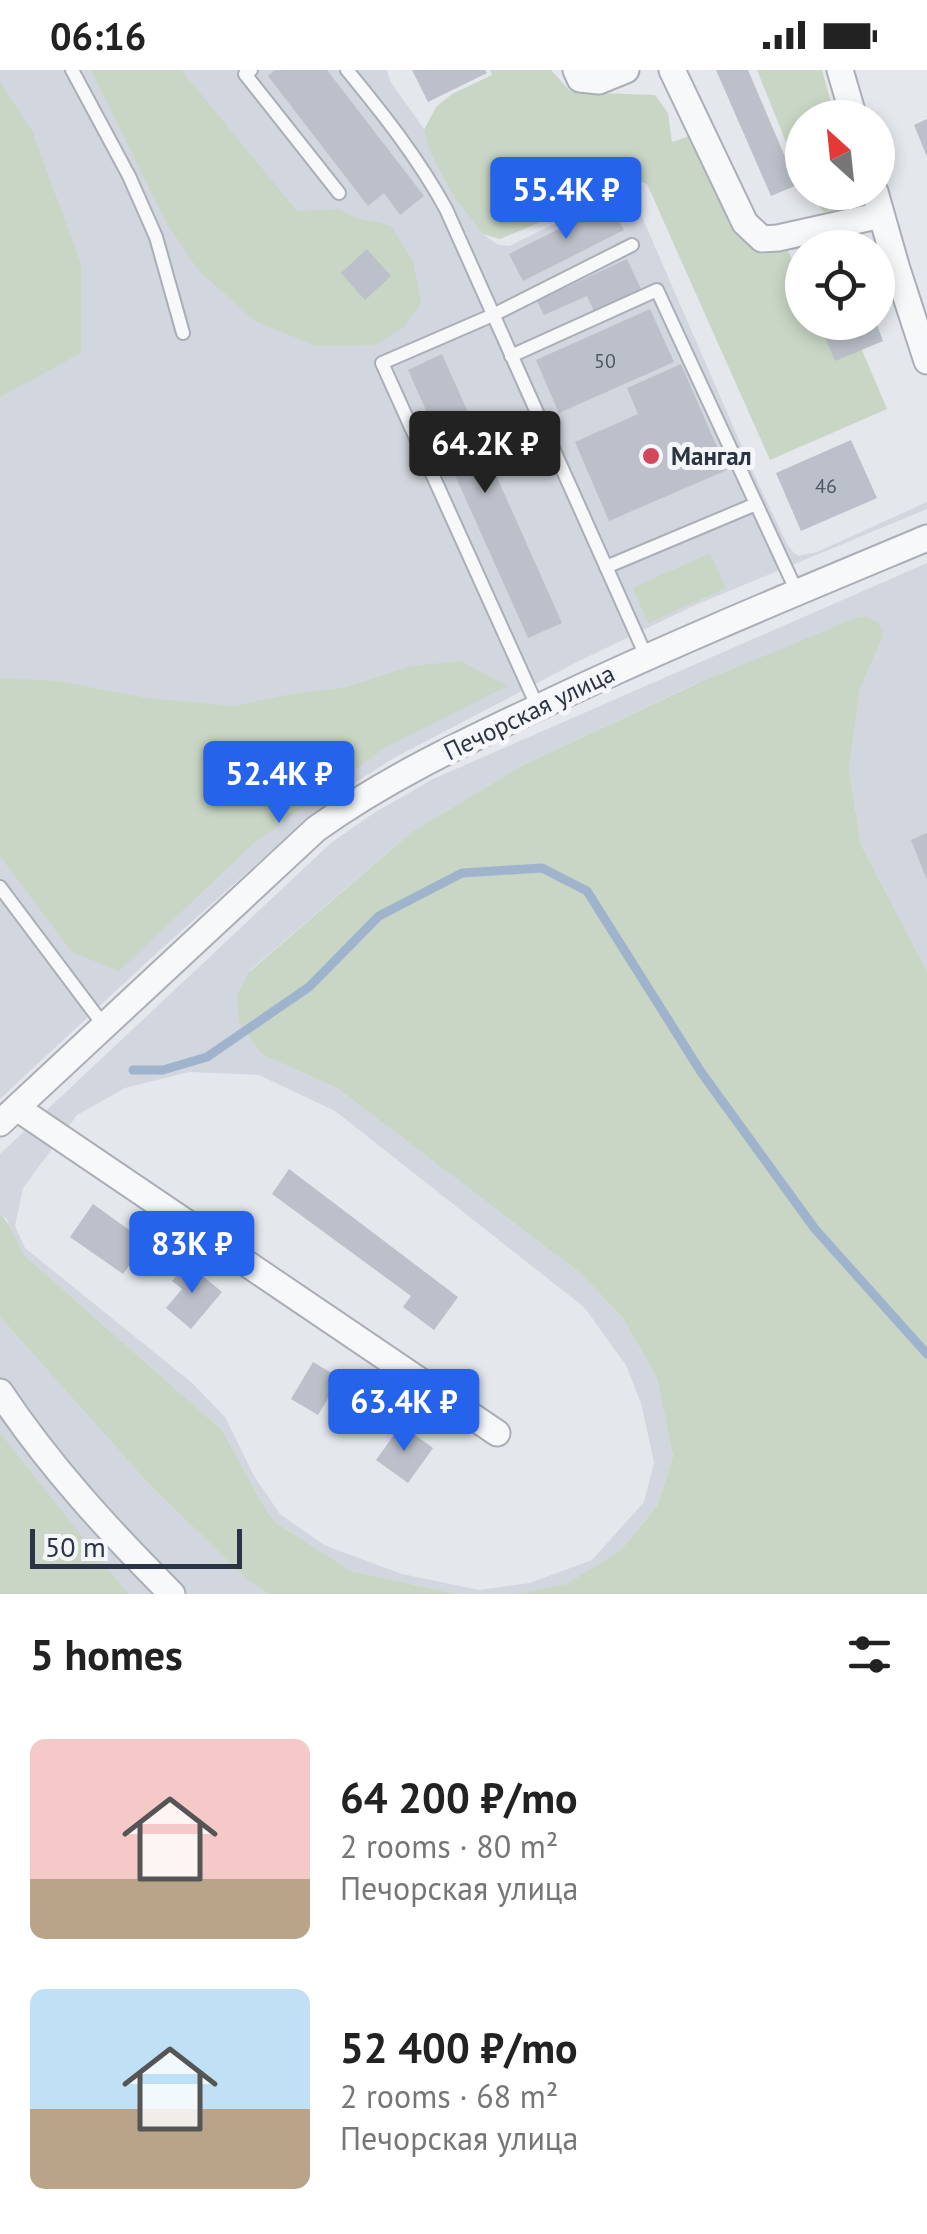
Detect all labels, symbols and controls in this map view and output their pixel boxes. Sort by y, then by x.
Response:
text: 06:16 [50,11,146,60]
north arrow [785,100,895,210]
map controls [785,100,895,340]
pin: 55.4K ₽ [474,157,658,242]
text: 55.4K ₽ [512,168,620,210]
button: locate [785,230,895,340]
house number: 50 [594,348,616,374]
pin: 64.2K ₽ [393,411,577,496]
text: 64.2K ₽ [431,422,539,464]
place label: Мангал [671,440,752,472]
marker: Мангал [640,445,662,467]
house number: 46 [815,473,837,499]
street label: Печорская улица [438,657,620,767]
pin: 52.4K ₽ [187,741,371,826]
text: 52.4K ₽ [225,752,333,794]
pin: 83K ₽ [122,1211,262,1296]
text: 83K ₽ [151,1222,233,1264]
pin: 63.4K ₽ [312,1369,496,1454]
text: 63.4K ₽ [350,1380,458,1422]
scale bar [30,1524,242,1568]
text: 50 m [45,1528,106,1565]
text: 5 homes [30,1627,183,1682]
icon: filters [842,1627,897,1682]
text: 64 200 ₽/mo [340,1770,578,1825]
icon: home [110,1779,230,1899]
text: 2 rooms · 80 m² [340,1825,558,1867]
text: Печорская улица [340,1867,578,1909]
text: 52 400 ₽/mo [340,2020,578,2075]
icon: home [110,2029,230,2149]
text: 2 rooms · 68 m² [340,2075,558,2117]
text: Печорская улица [340,2117,578,2159]

